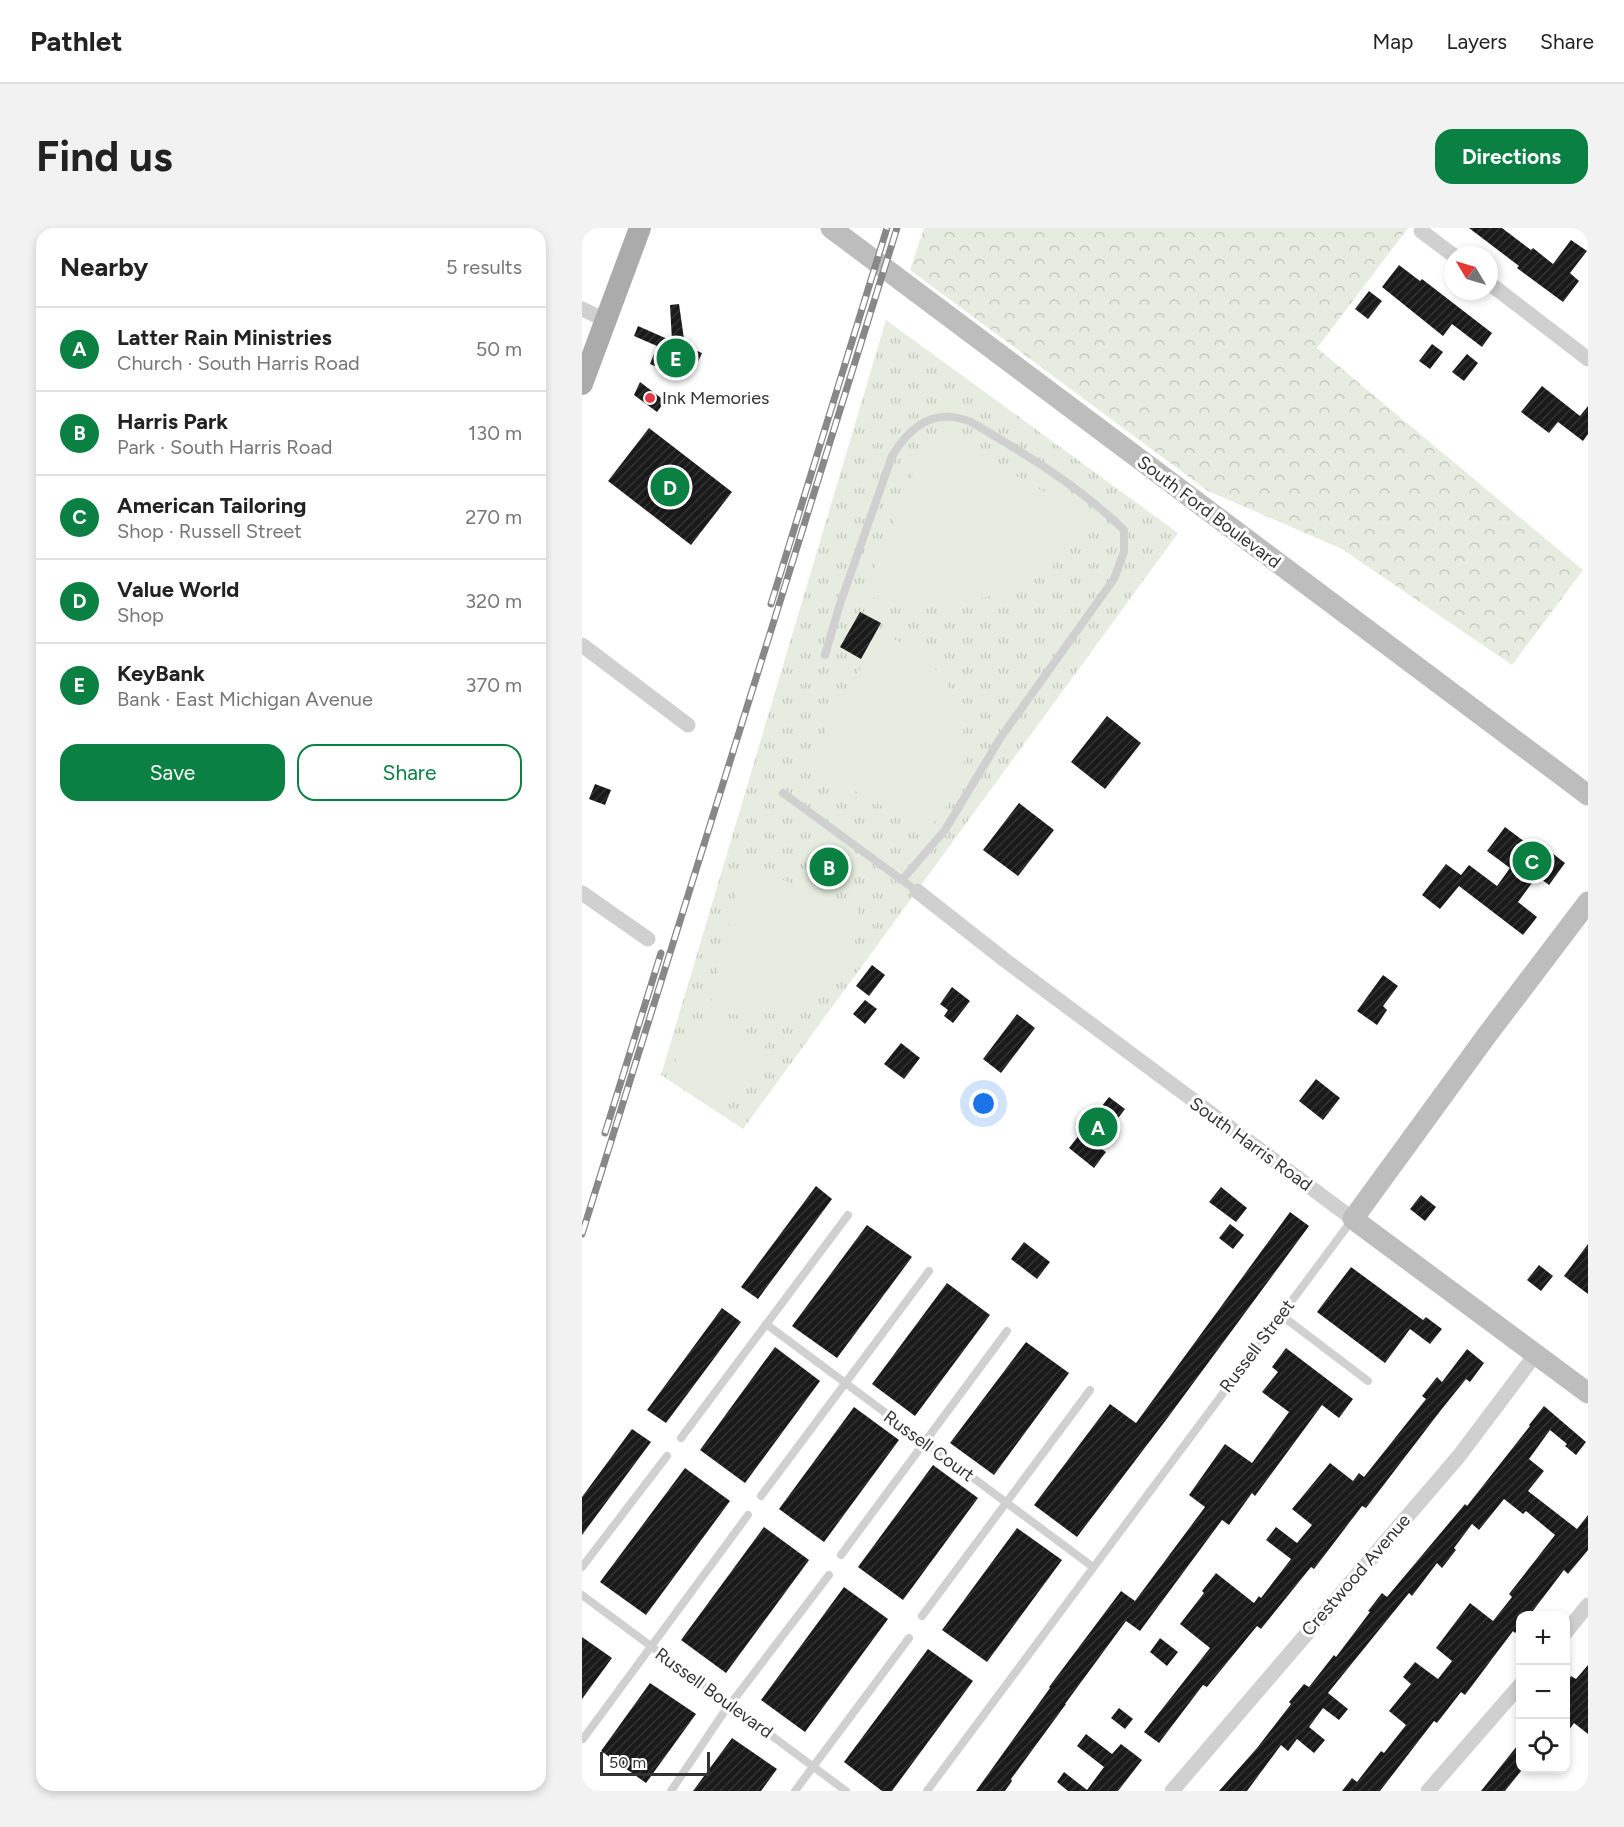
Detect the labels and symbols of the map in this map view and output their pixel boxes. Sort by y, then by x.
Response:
north arrow [1444,246,1498,300]
pin: E [656,336,695,380]
place label: Ink Memories [662,387,769,409]
marker: Ink Memories [643,391,657,405]
street label: South Ford Boulevard [1133,451,1285,573]
pin: D [650,464,689,510]
pin: C [1512,838,1552,884]
pin: B [810,844,848,890]
your location [969,1089,998,1118]
street label: South Harris Road [1185,1092,1317,1196]
pin: A [1078,1104,1118,1150]
street label: Russell Street [1215,1295,1299,1397]
street label: Russell Court [879,1406,979,1486]
street label: Crestwood Avenue [1297,1509,1415,1641]
street label: Russell Boulevard [651,1643,777,1743]
scale bar [600,1749,710,1776]

